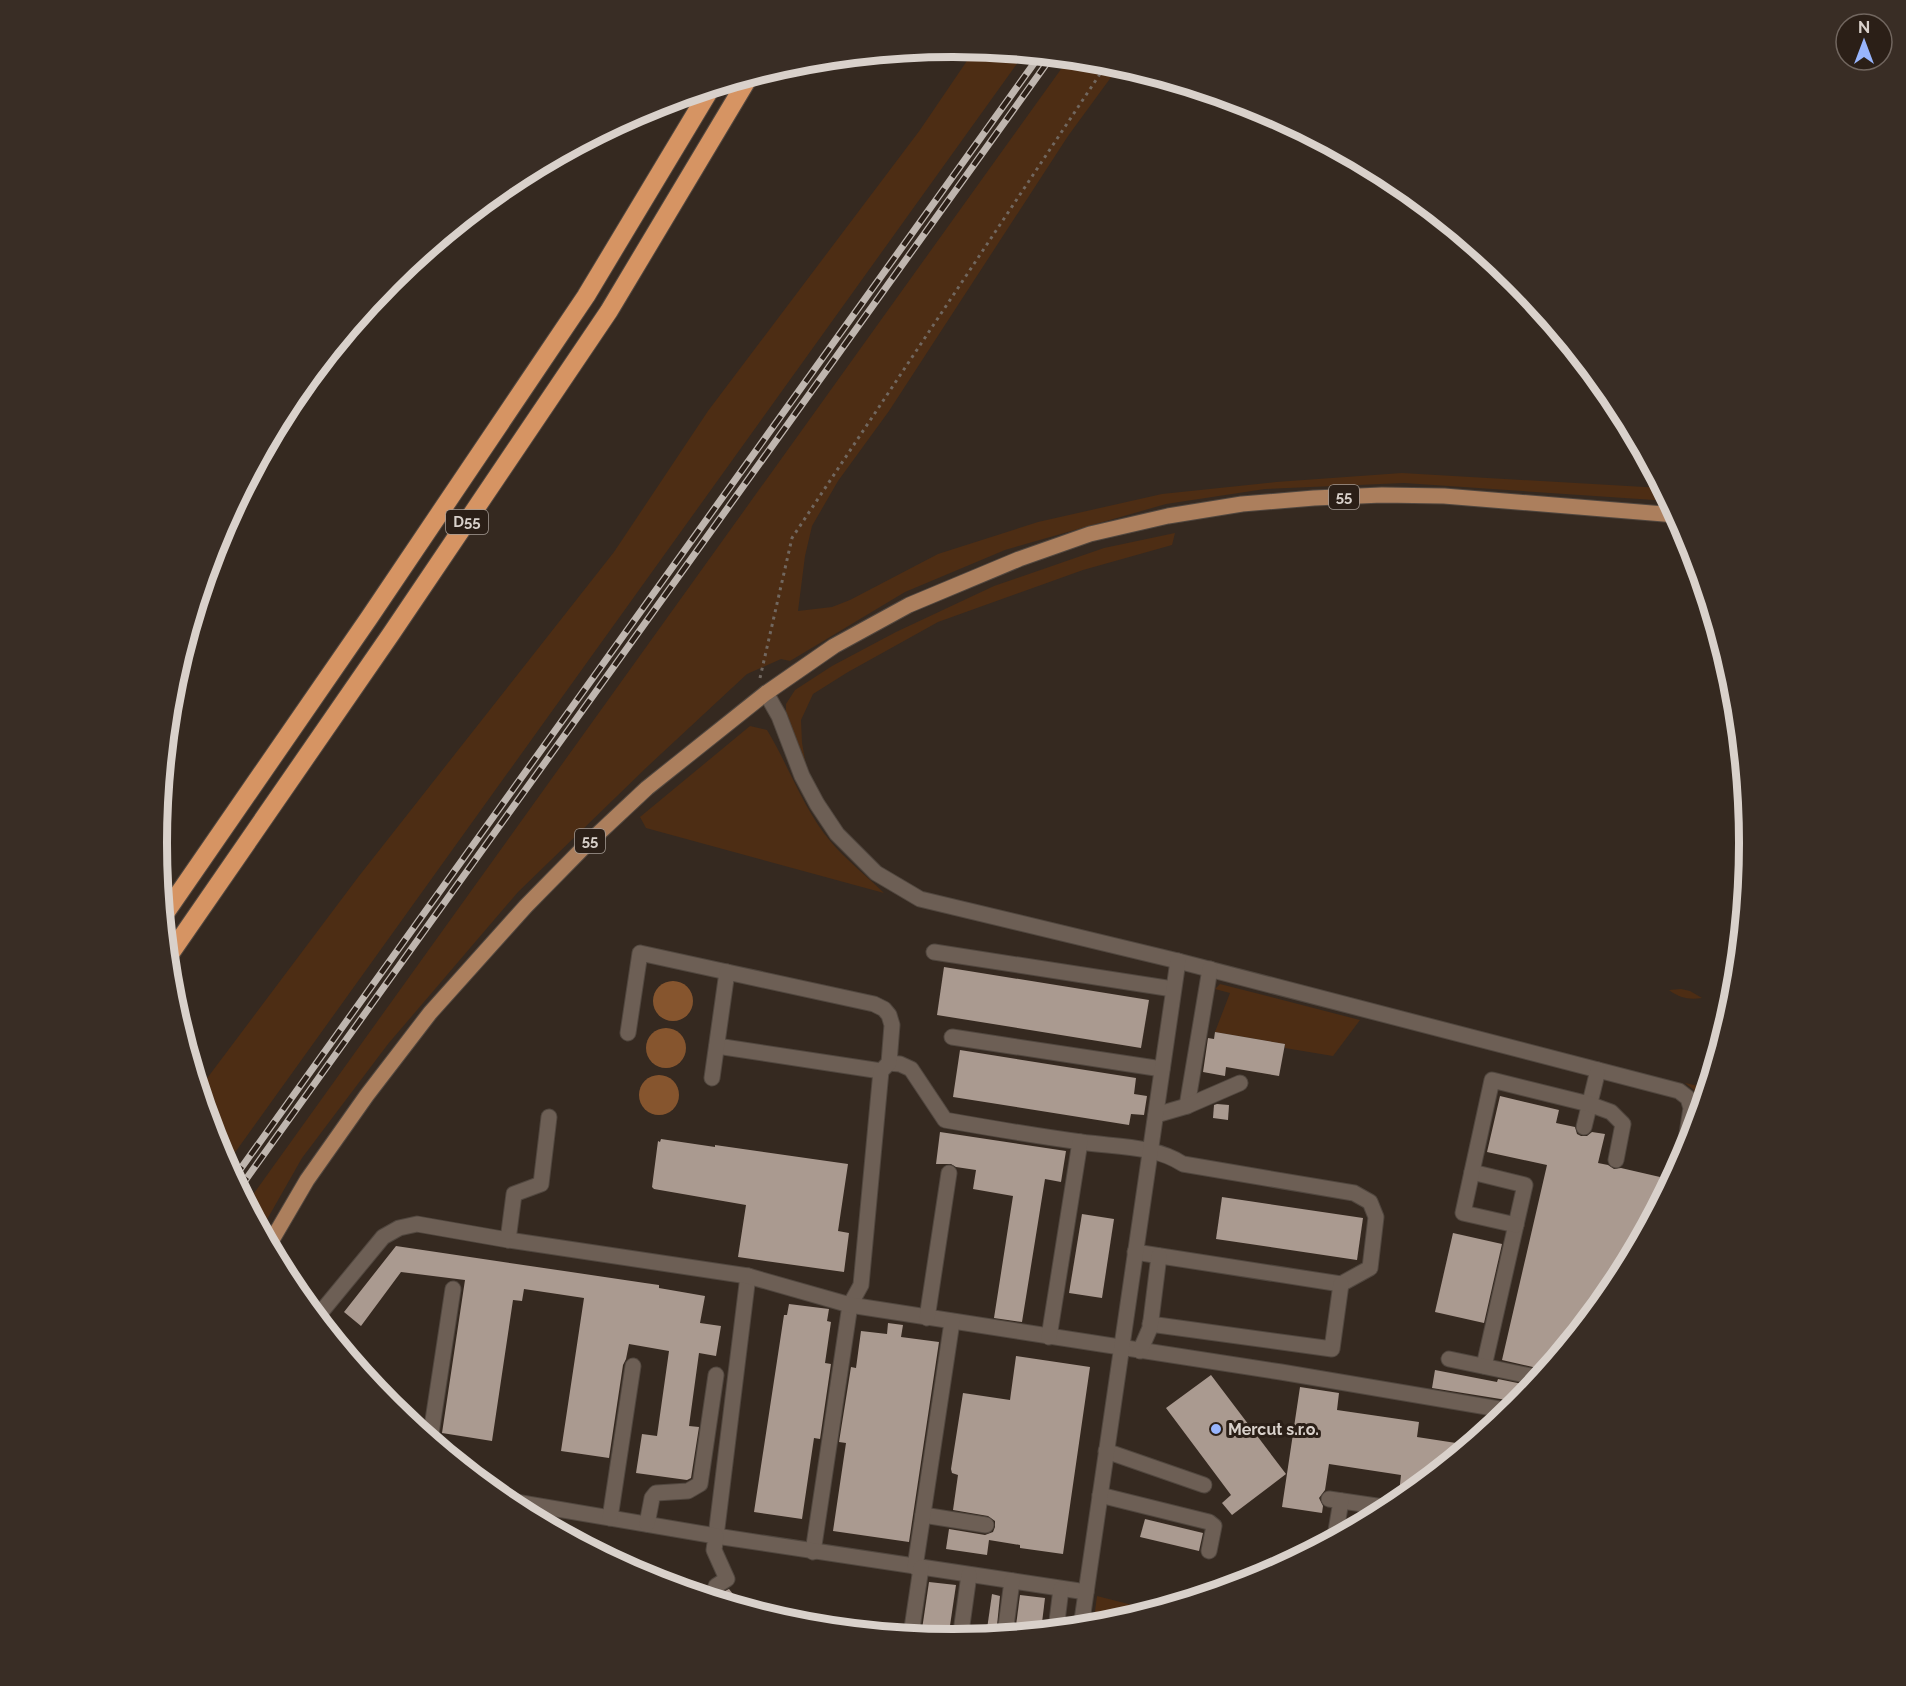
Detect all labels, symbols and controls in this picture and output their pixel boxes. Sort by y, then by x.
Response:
north arrow [1834,12,1894,72]
text: N [1858,18,1870,37]
road number: 55 [1329,485,1359,509]
road number: D55 [446,510,488,534]
road number: 55 [575,829,605,853]
place label: Mercut s.r.o. [1228,1420,1319,1439]
marker: Mercut s.r.o. [1209,1422,1223,1436]

